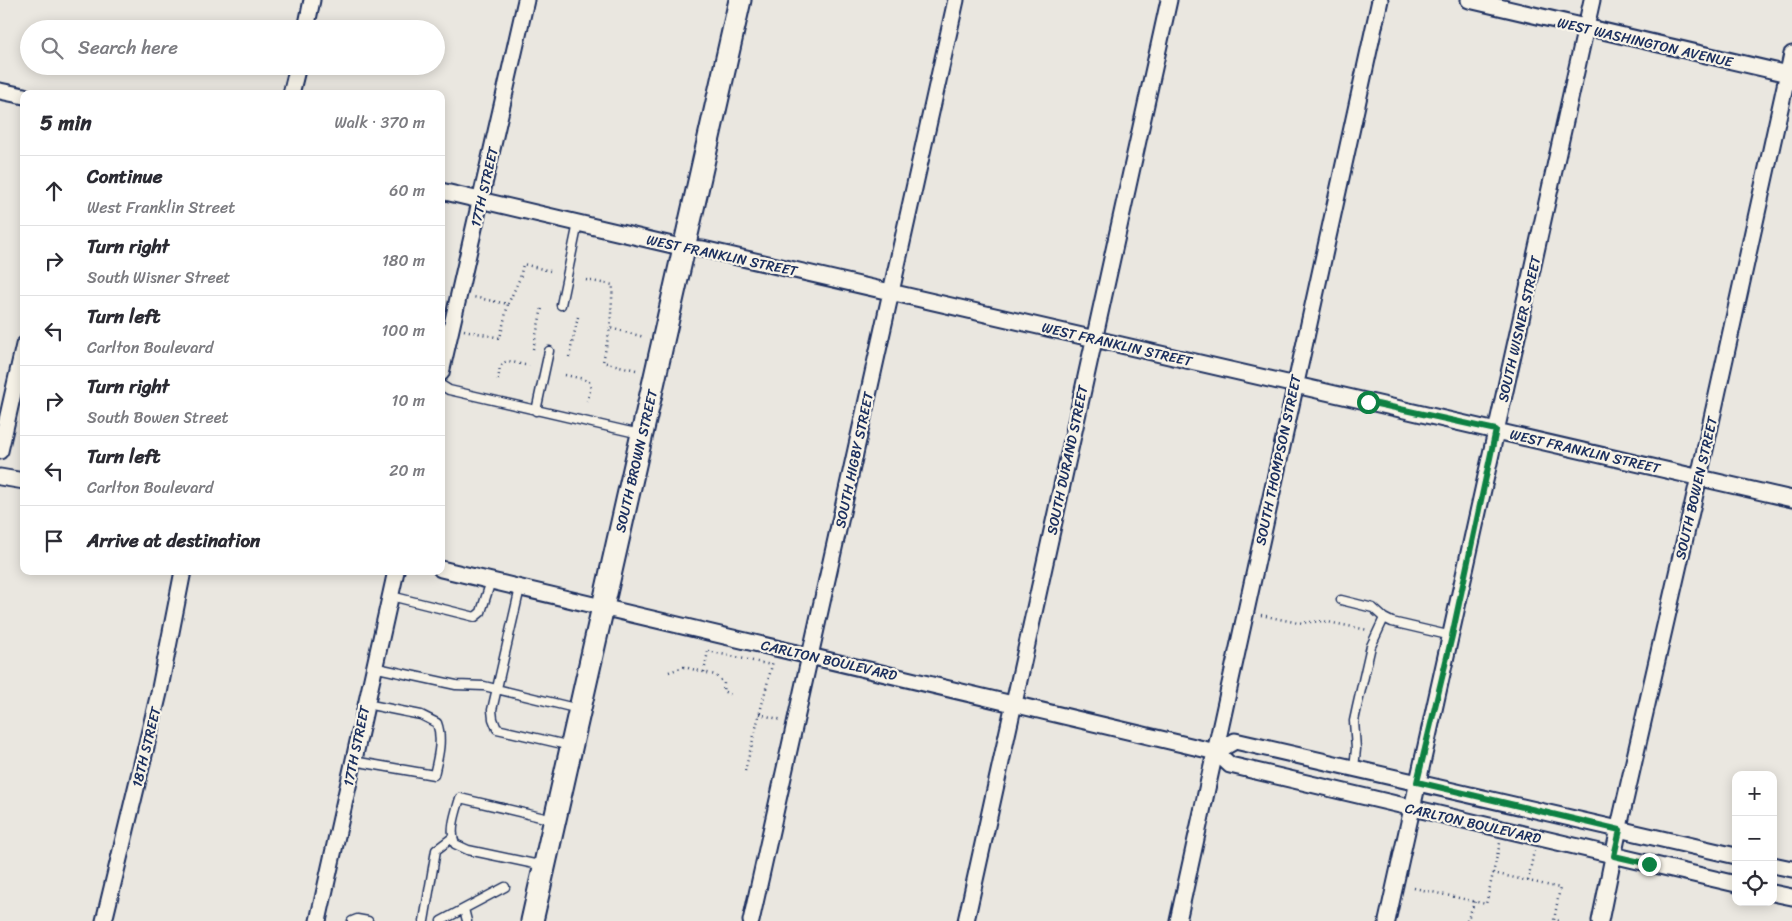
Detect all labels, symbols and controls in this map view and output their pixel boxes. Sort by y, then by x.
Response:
street label: WEST WASHINGTON AVENUE [1555,10,1736,75]
search box [20,20,445,75]
text: Search here [78,31,178,64]
icon: search [38,34,66,62]
text: 5 min [40,104,92,142]
text: Walk · 370 m [334,108,425,137]
street label: 17TH STREET [463,144,506,230]
text: Continue [87,160,163,193]
text: 60 m [389,176,425,205]
icon: ahead [40,177,68,205]
text: West Franklin Street [87,193,235,222]
street label: WEST FRANKLIN STREET [644,227,801,284]
text: Turn right [87,230,169,263]
text: 180 m [382,246,425,275]
icon: right [40,247,68,275]
street label: SOUTH WISNER STREET [1491,252,1549,404]
text: South Wisner Street [87,263,230,292]
text: Turn left [87,300,160,333]
street label: WEST FRANKLIN STREET [1039,315,1196,374]
text: 100 m [381,316,425,345]
icon: left [40,317,68,345]
text: Carlton Boulevard [87,333,213,362]
text: Turn right [87,370,169,403]
street label: SOUTH THOMPSON STREET [1248,371,1309,548]
street label: SOUTH DURAND STREET [1039,382,1096,537]
text: 10 m [392,386,425,415]
street label: SOUTH BROWN STREET [608,386,665,535]
icon: right [40,387,68,415]
street label: SOUTH HIGBY STREET [828,388,881,530]
route start [1357,391,1380,414]
text: South Bowen Street [87,403,229,432]
street label: SOUTH BOWEN STREET [1668,413,1725,562]
street label: WEST FRANKLIN STREET [1507,422,1664,481]
text: Turn left [87,440,160,473]
text: 20 m [389,456,425,485]
icon: left [40,457,68,485]
text: Carlton Boulevard [87,473,213,502]
text: Arrive at destination [87,524,260,557]
icon: arrive [40,527,68,555]
street label: CARLTON BOULEVARD [758,633,900,688]
street label: 18TH STREET [124,703,169,790]
street label: 17TH STREET [336,703,377,789]
map controls [1732,771,1777,906]
button: + [1732,771,1777,816]
street label: CARLTON BOULEVARD [1402,796,1544,851]
button: − [1732,816,1777,861]
route end [1638,853,1661,876]
button: locate [1732,861,1777,906]

